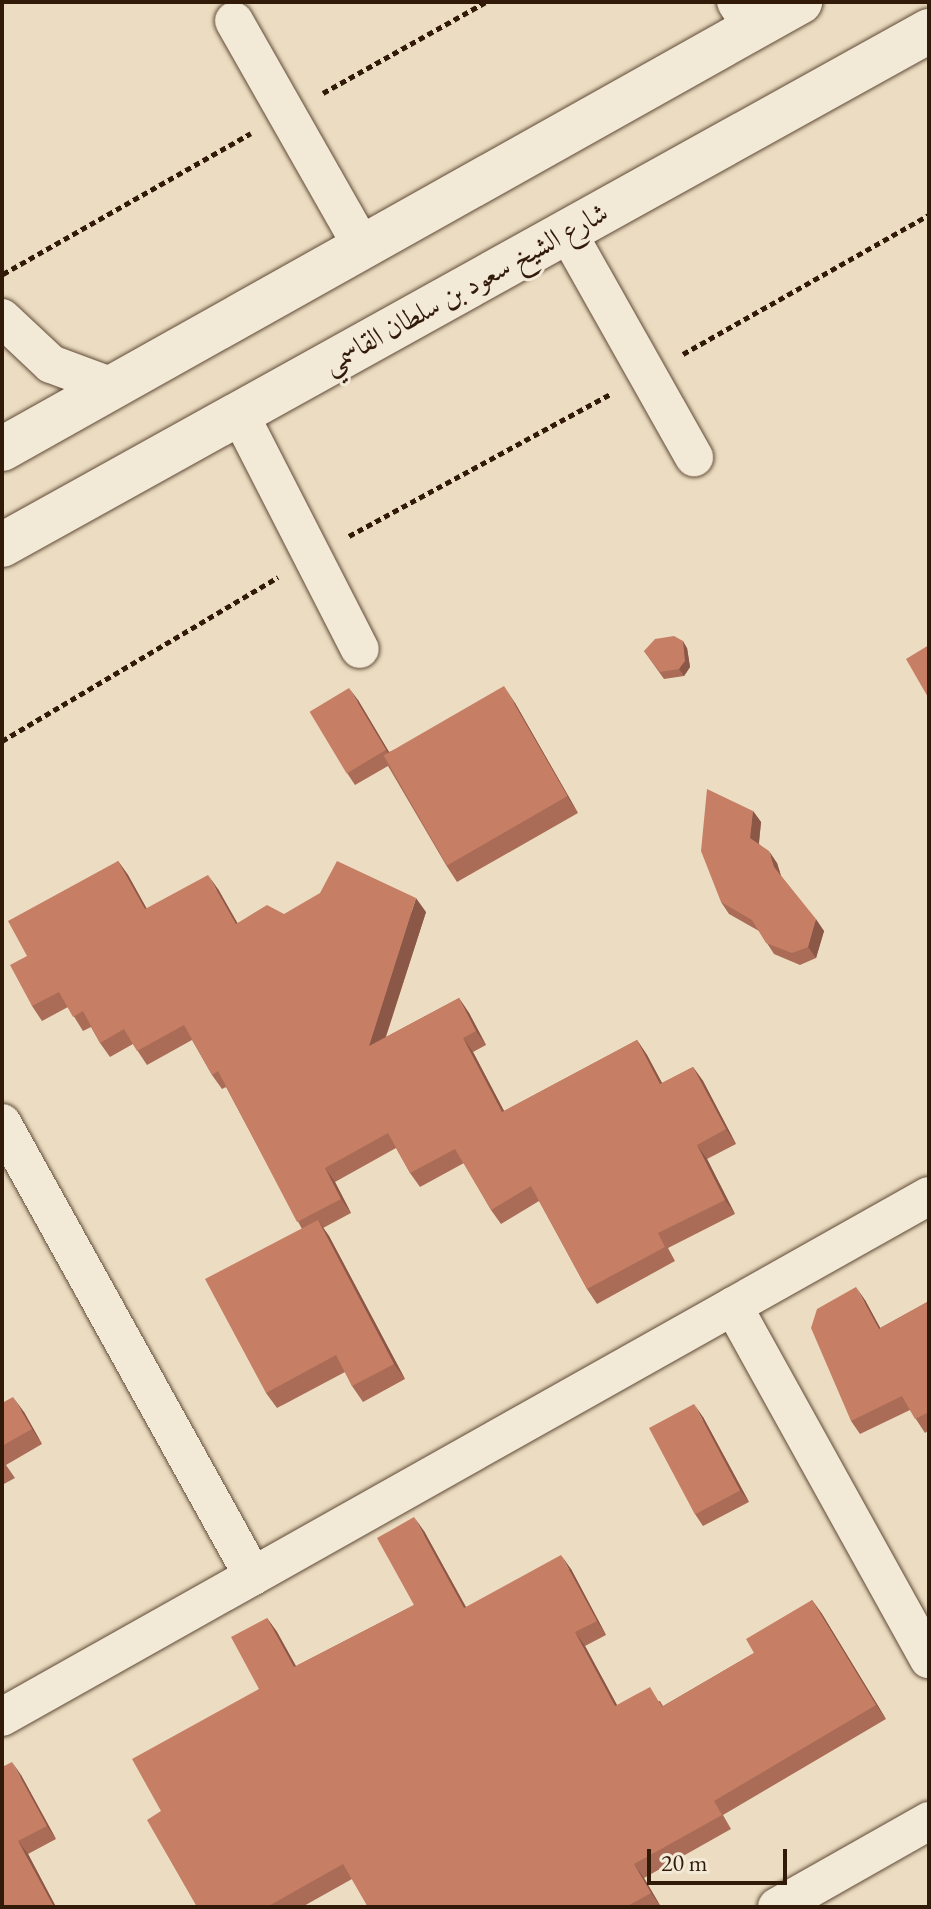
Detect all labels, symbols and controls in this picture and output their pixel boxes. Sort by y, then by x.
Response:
street label: شارع الشيخ سعود بن سلطان القاسمي [317,195,613,379]
scale bar [651,1833,791,1883]
text: 20 m [661,1847,708,1878]

